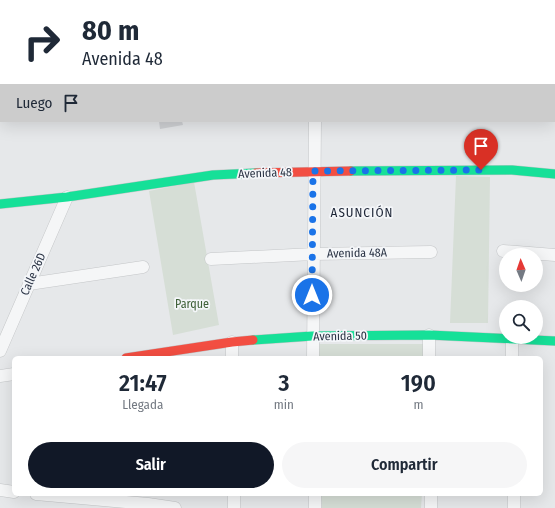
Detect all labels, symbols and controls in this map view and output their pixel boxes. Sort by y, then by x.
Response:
text: 80 m [82,14,139,47]
icon: right [16,16,68,68]
text: Avenida 48 [82,48,163,70]
icon: arrive [60,92,82,114]
text: Luego [16,94,52,112]
pin [464,129,498,170]
icon: arrive [470,135,492,157]
street label: Avenida 48 [238,165,292,181]
district label: ASUNCIÓN [331,205,393,220]
street label: Avenida 48A [327,245,388,261]
north arrow [499,248,543,292]
map controls [499,248,543,344]
street label: Calle 26D [17,251,49,297]
position arrow [291,274,333,316]
park label: Parque [175,297,209,311]
button: search [499,300,543,344]
street label: Avenida 50 [313,329,367,343]
text: 21:47 [119,369,167,397]
text: 3 [278,369,289,397]
text: 190 [401,369,436,397]
text: Llegada [122,397,163,412]
text: min [274,397,294,412]
text: m [413,397,423,412]
button: Salir [28,442,274,488]
button: Compartir [282,442,527,488]

